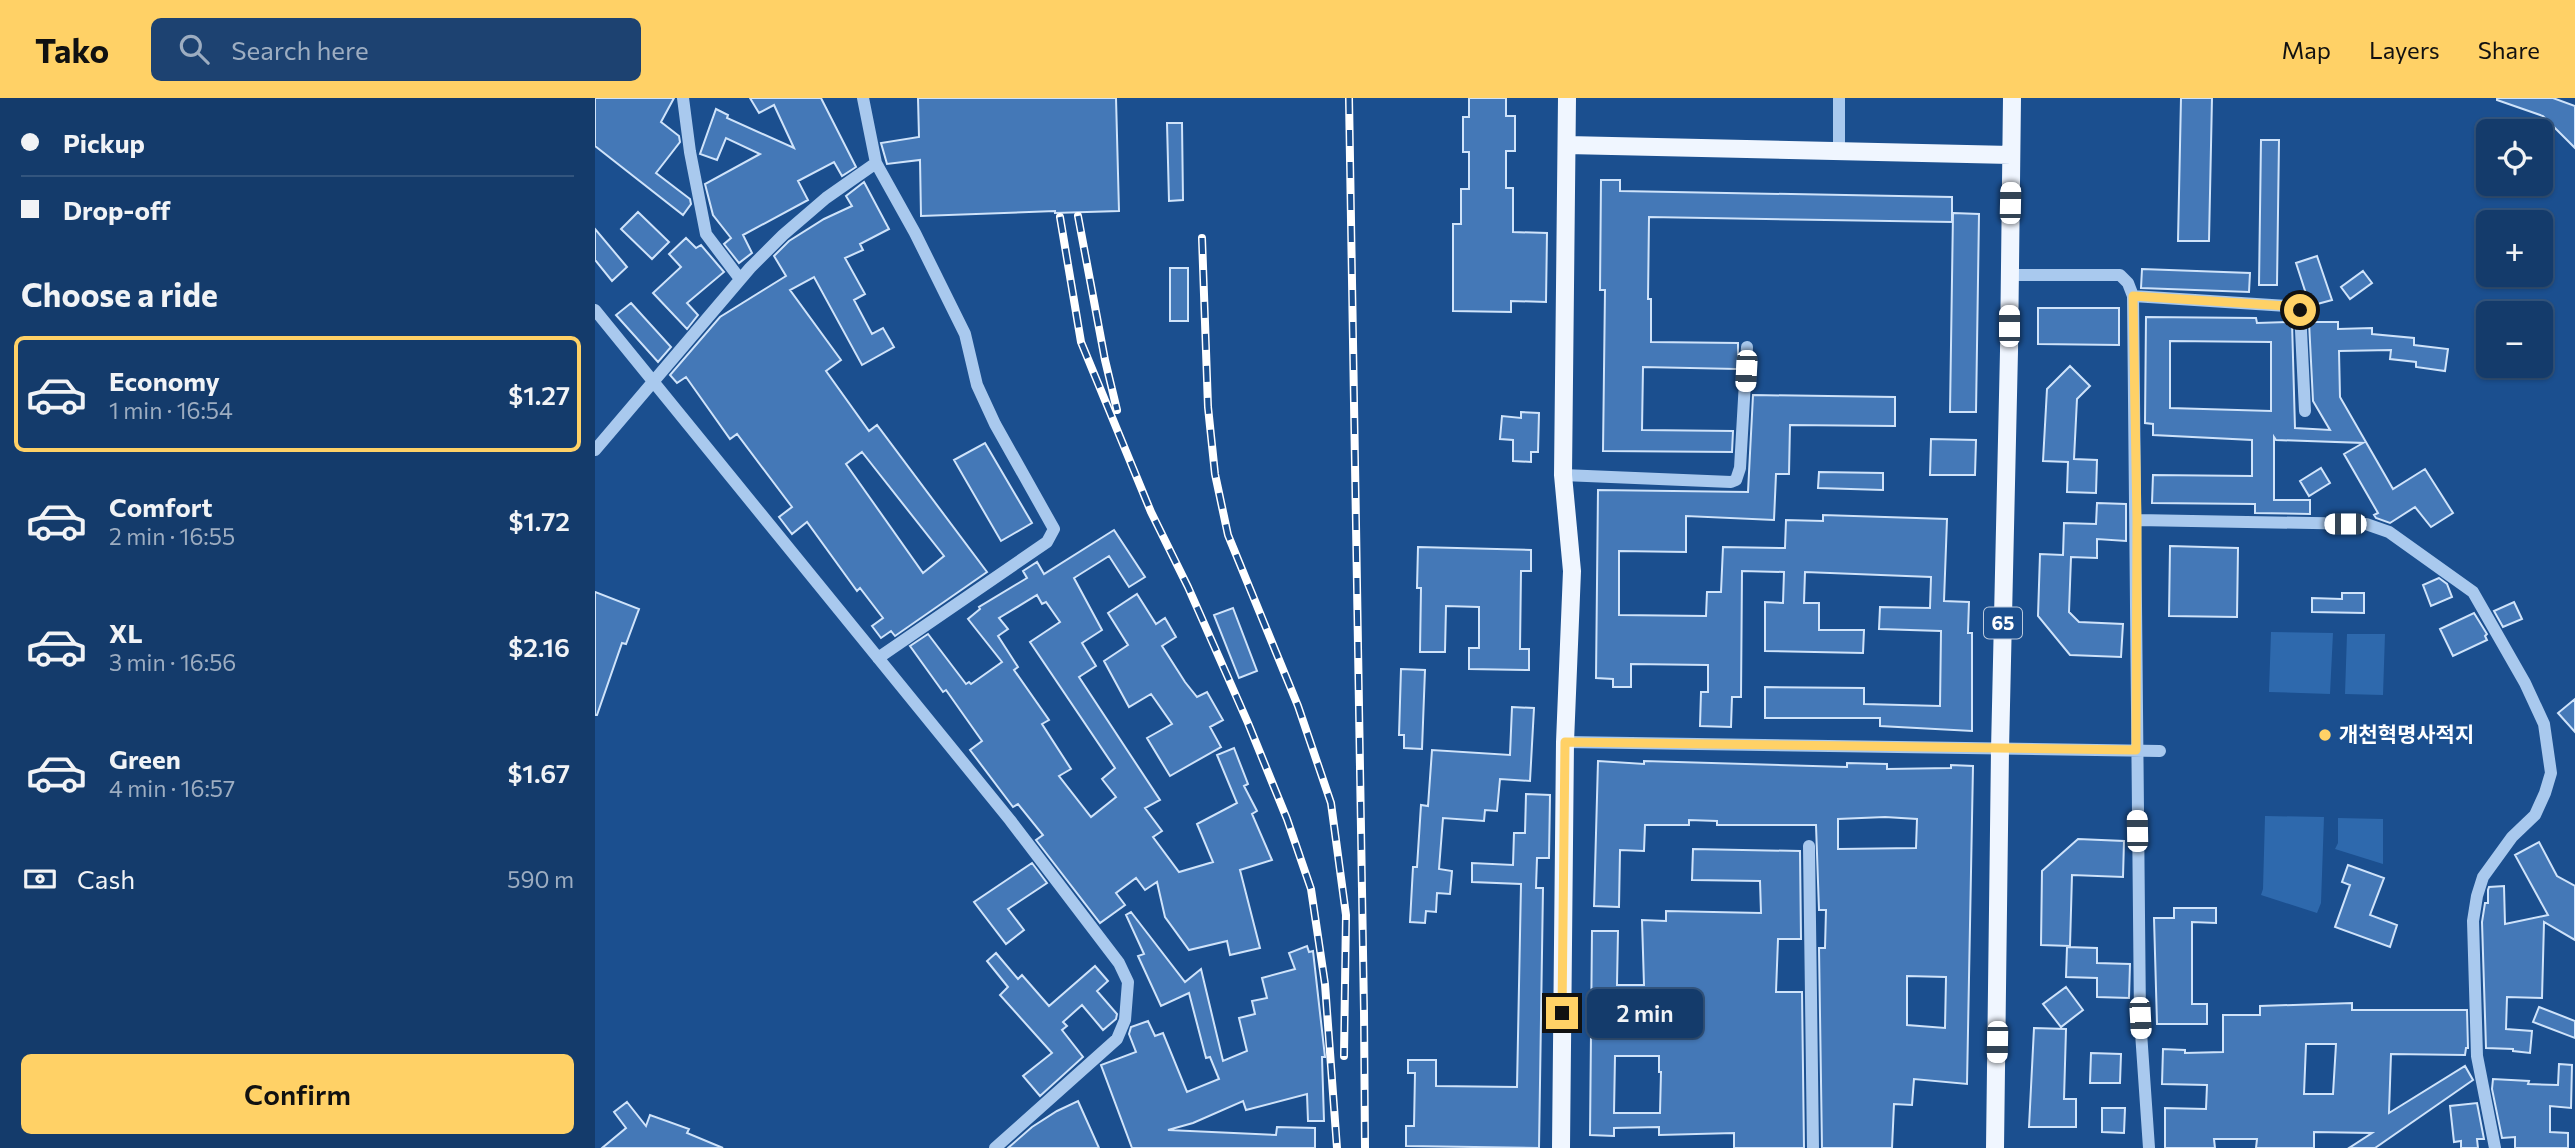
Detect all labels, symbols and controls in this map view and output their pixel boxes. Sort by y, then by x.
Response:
search box [151,18,641,81]
text: Tako [35,29,109,70]
icon: search [175,30,213,68]
text: Search here [231,34,369,65]
text: Map [2282,35,2331,64]
text: Layers [2369,35,2440,64]
text: Share [2478,35,2540,64]
map controls [2476,119,2553,378]
button: locate [2476,119,2553,196]
text: Pickup [63,127,145,158]
car [2000,182,2021,224]
text: Drop-off [63,194,170,225]
button: + [2476,210,2553,287]
text: Choose a ride [21,274,218,314]
route start [2284,294,2316,326]
button: − [2476,301,2553,378]
car [1999,305,2020,347]
car [1735,349,1758,393]
icon: car [25,363,88,426]
text: Economy [109,365,220,396]
text: $1.27 [508,379,570,410]
text: 1 min · 16:54 [109,396,233,424]
icon: car [25,489,88,552]
text: Comfort [109,491,212,522]
text: $1.72 [508,505,570,536]
car [2325,514,2367,535]
text: 2 min · 16:55 [109,522,235,550]
road number: 65 [1984,608,2022,638]
icon: car [25,615,88,678]
text: XL [109,617,143,648]
text: $2.16 [508,631,570,662]
text: 3 min · 16:56 [109,648,236,676]
place label: 개천혁명사적지 [2339,721,2474,746]
marker: 개천혁명사적지 [2317,727,2333,743]
icon: car [25,741,88,804]
text: Green [109,743,181,774]
text: $1.67 [508,757,570,788]
text: 4 min · 16:57 [109,774,235,802]
car [2127,810,2148,852]
icon: cash [21,860,59,898]
text: Cash [77,863,135,894]
text: 590 m [507,865,574,893]
callout: 2 min [1587,988,1702,1038]
car [2129,996,2152,1040]
route end [1546,997,1578,1029]
text: 2 min [1617,999,1673,1027]
car [1987,1021,2008,1063]
button: Confirm [21,1054,574,1134]

